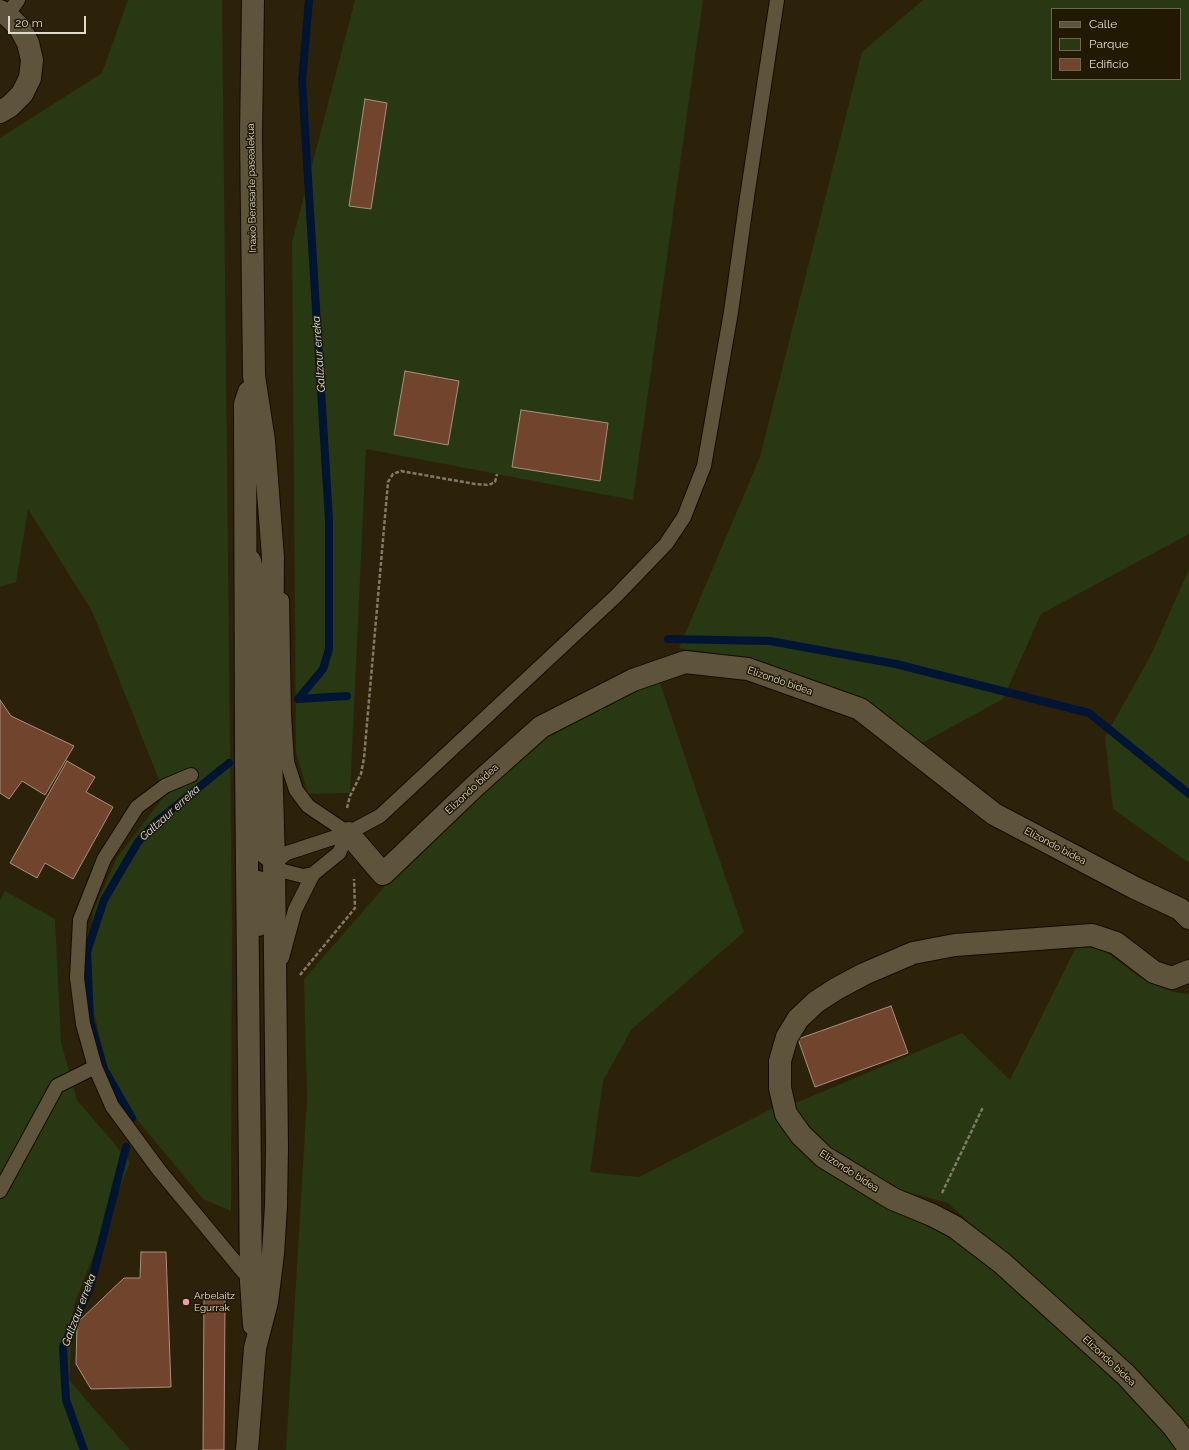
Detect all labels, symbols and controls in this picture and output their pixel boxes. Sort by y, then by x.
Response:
scale bar [10,8,88,34]
legend [1051,8,1181,80]
text: 20 m [15,16,43,30]
text: Calle [1089,17,1117,31]
text: Parque [1089,37,1129,51]
text: Edificio [1089,57,1129,71]
street label: Inaxio Berasarte pasealekua [245,123,259,253]
water label: Galtzaur erreka [310,315,328,393]
street label: Elizondo bidea [746,664,814,698]
street label: Elizondo bidea [443,761,501,817]
water label: Galtzaur erreka [137,783,203,843]
street label: Elizondo bidea [1022,825,1088,867]
street label: Elizondo bidea [817,1147,881,1195]
water label: Galtzaur erreka [59,1272,99,1348]
place label: Arbelaitz Egurrak [194,1290,235,1314]
marker: Arbelaitz Egurrak [181,1297,191,1307]
street label: Elizondo bidea [1080,1333,1138,1389]

